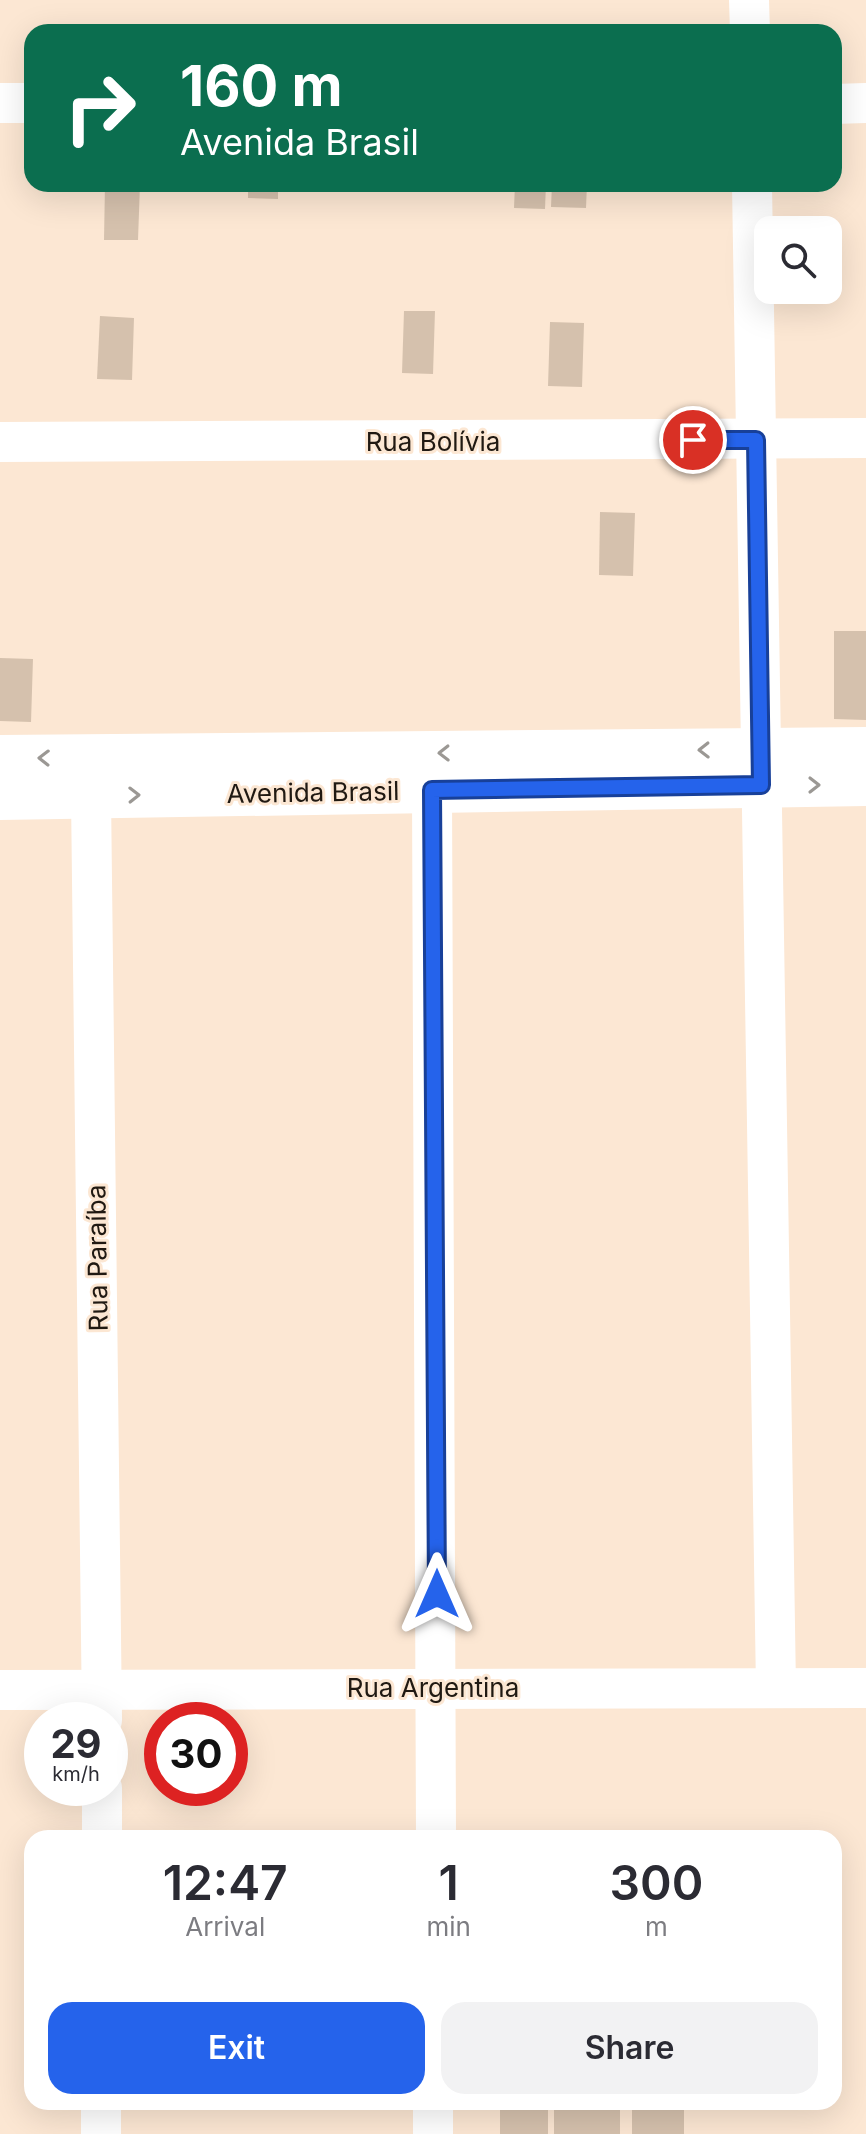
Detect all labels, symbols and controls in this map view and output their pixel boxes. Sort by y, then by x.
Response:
text: 160 m [180,52,343,120]
icon: right [48,56,152,160]
text: Avenida Brasil [180,120,419,164]
map controls [754,216,842,304]
button: search [754,216,842,304]
pin [659,406,727,474]
icon: arrive [671,418,715,462]
street label: Rua Bolívia [366,426,500,457]
one-way arrow [697,741,710,759]
one-way arrow [437,744,450,761]
one-way arrow [37,749,50,766]
street label: Avenida Brasil [226,775,400,809]
one-way arrow [808,776,821,794]
one-way arrow [128,786,141,804]
street label: Rua Paraíba [80,1184,114,1332]
position arrow [395,1552,479,1636]
street label: Rua Argentina [347,1672,519,1703]
speed limit sign: 30 [144,1702,248,1806]
text: 29 [50,1719,102,1768]
text: km/h [52,1762,100,1786]
text: 12:47 [163,1853,288,1912]
text: 1 [438,1853,459,1912]
text: 300 [609,1853,703,1912]
text: Arrival [185,1911,265,1942]
text: min [426,1911,471,1942]
text: m [645,1911,668,1942]
button: Exit [48,2002,425,2094]
button: Share [441,2002,818,2094]

